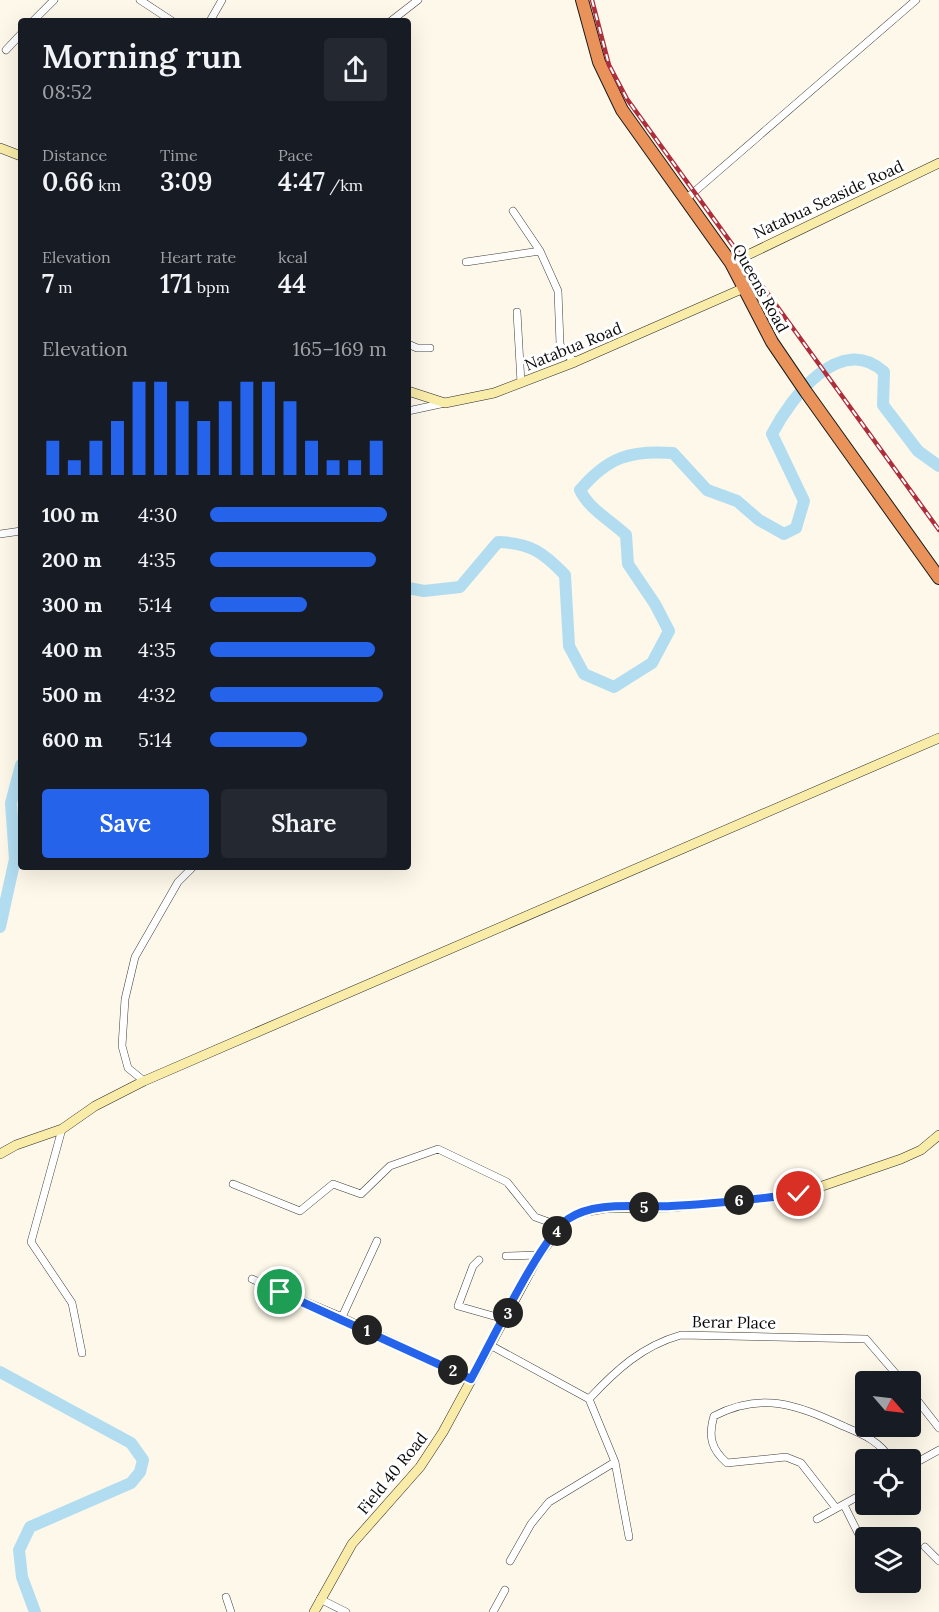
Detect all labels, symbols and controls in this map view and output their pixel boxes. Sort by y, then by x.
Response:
text: Morning run [42,35,242,77]
button: share [324,38,387,101]
text: 08:52 [42,79,92,104]
text: Distance [42,145,107,165]
text: Time [160,145,198,165]
text: Pace [278,145,313,165]
street label: Natabua Seaside Road [750,155,907,243]
text: 0.66 [42,165,94,198]
text: 3:09 [160,165,212,198]
text: 4:47 [278,165,325,198]
text: km [94,175,121,195]
text: /km [325,175,363,195]
street label: Queens Road [728,240,794,336]
text: Elevation [42,247,111,267]
text: Heart rate [160,247,236,267]
text: kcal [278,247,308,267]
text: 7 [42,267,54,300]
text: 171 [160,267,193,300]
text: 44 [278,267,307,300]
text: m [54,277,73,297]
text: bpm [193,277,230,297]
street label: Natabua Road [521,317,625,375]
text: Elevation [42,336,128,361]
text: 165–169 m [292,336,387,361]
text: 100 m [42,502,99,527]
text: 4:30 [138,502,177,527]
text: 200 m [42,547,102,572]
text: 4:35 [138,547,176,572]
text: 300 m [42,592,102,617]
text: 5:14 [138,592,172,617]
text: 400 m [42,637,102,662]
text: 4:35 [138,637,176,662]
text: 500 m [42,682,102,707]
text: 4:32 [138,682,176,707]
text: 600 m [42,727,103,752]
text: 5:14 [138,727,172,752]
button: Save [42,789,209,858]
button: Share [221,789,387,858]
pin [773,1168,824,1219]
icon: check [782,1177,815,1210]
pin: 6 [724,1185,754,1215]
text: 6 [734,1190,744,1210]
pin: 5 [629,1192,659,1222]
text: 5 [640,1197,648,1217]
pin: 4 [542,1216,572,1246]
text: 4 [553,1221,561,1241]
pin [254,1266,305,1317]
icon: arrive [263,1275,296,1308]
pin: 3 [493,1298,523,1328]
text: 3 [504,1303,512,1323]
street label: Berar Place [692,1311,777,1333]
pin: 1 [352,1315,382,1345]
text: 1 [364,1320,370,1340]
pin: 2 [438,1355,468,1385]
text: 2 [449,1360,457,1380]
north arrow [855,1371,921,1437]
map controls [855,1371,921,1593]
street label: Field 40 Road [353,1428,431,1518]
button: locate [855,1449,921,1515]
button: layers [855,1527,921,1593]

